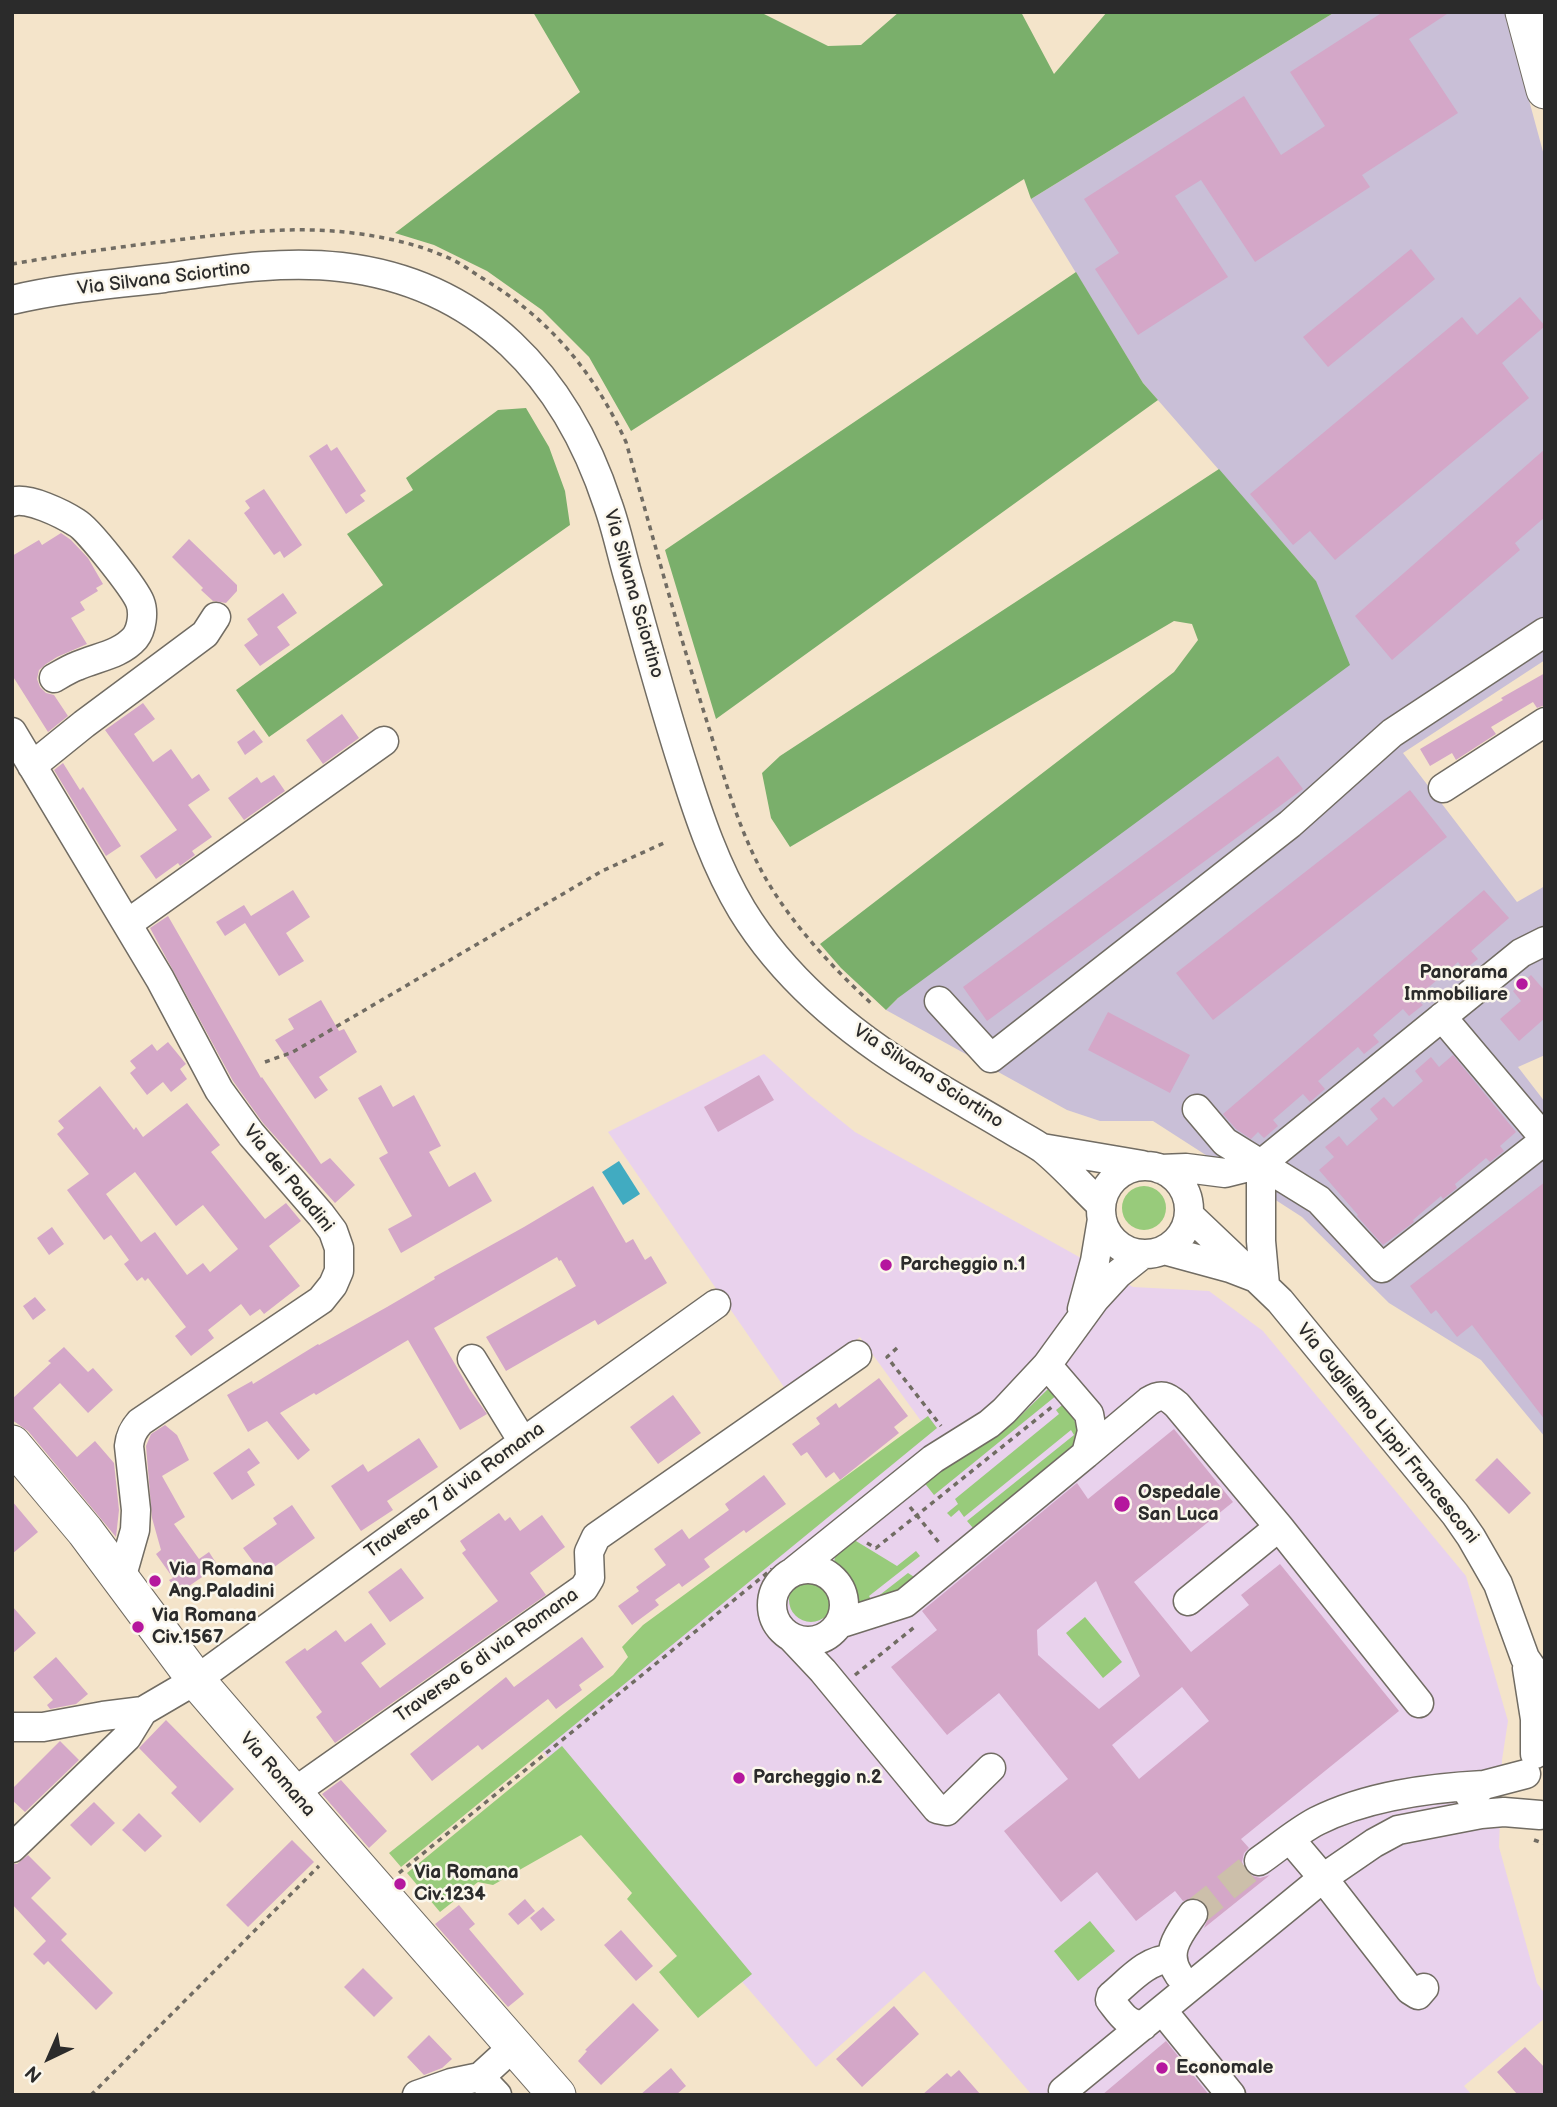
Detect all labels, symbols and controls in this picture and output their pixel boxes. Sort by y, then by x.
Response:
street label: Via Silvana Sciortino [76,257,252,301]
street label: Via Silvana Sciortino [598,507,668,681]
place label: Panorama Immobiliare [1404,962,1508,1006]
marker: Panorama Immobiliare [1514,976,1530,992]
street label: Via Silvana Sciortino [849,1020,1007,1134]
street label: Via dei Paladini [238,1121,338,1237]
place label: Parcheggio n.1 [900,1254,1026,1276]
marker: Parcheggio n.1 [878,1257,894,1273]
street label: Via Guglielmo Lippi Francesconi [1291,1319,1483,1549]
street label: Traversa 7 di via Romana [361,1418,549,1564]
place label: Ospedale San Luca [1138,1482,1221,1526]
marker: Ospedale San Luca [1112,1494,1132,1514]
place label: Via Romana Ang.Paladini [169,1559,274,1603]
marker: Via Romana Ang.Paladini [147,1573,163,1589]
street label: Traversa 6 di via Romana [391,1584,583,1728]
place label: Via Romana Civ.1567 [152,1605,257,1649]
marker: Via Romana Civ.1567 [130,1619,146,1635]
street label: Via Romana [234,1728,320,1822]
place label: Parcheggio n.2 [753,1767,882,1789]
marker: Parcheggio n.2 [731,1770,747,1786]
place label: Via Romana Civ.1234 [414,1862,519,1906]
marker: Via Romana Civ.1234 [392,1876,408,1892]
north arrow [14,2023,84,2093]
place label: Economale [1176,2057,1273,2079]
text: N [21,2060,47,2087]
marker: Economale [1154,2060,1170,2076]

